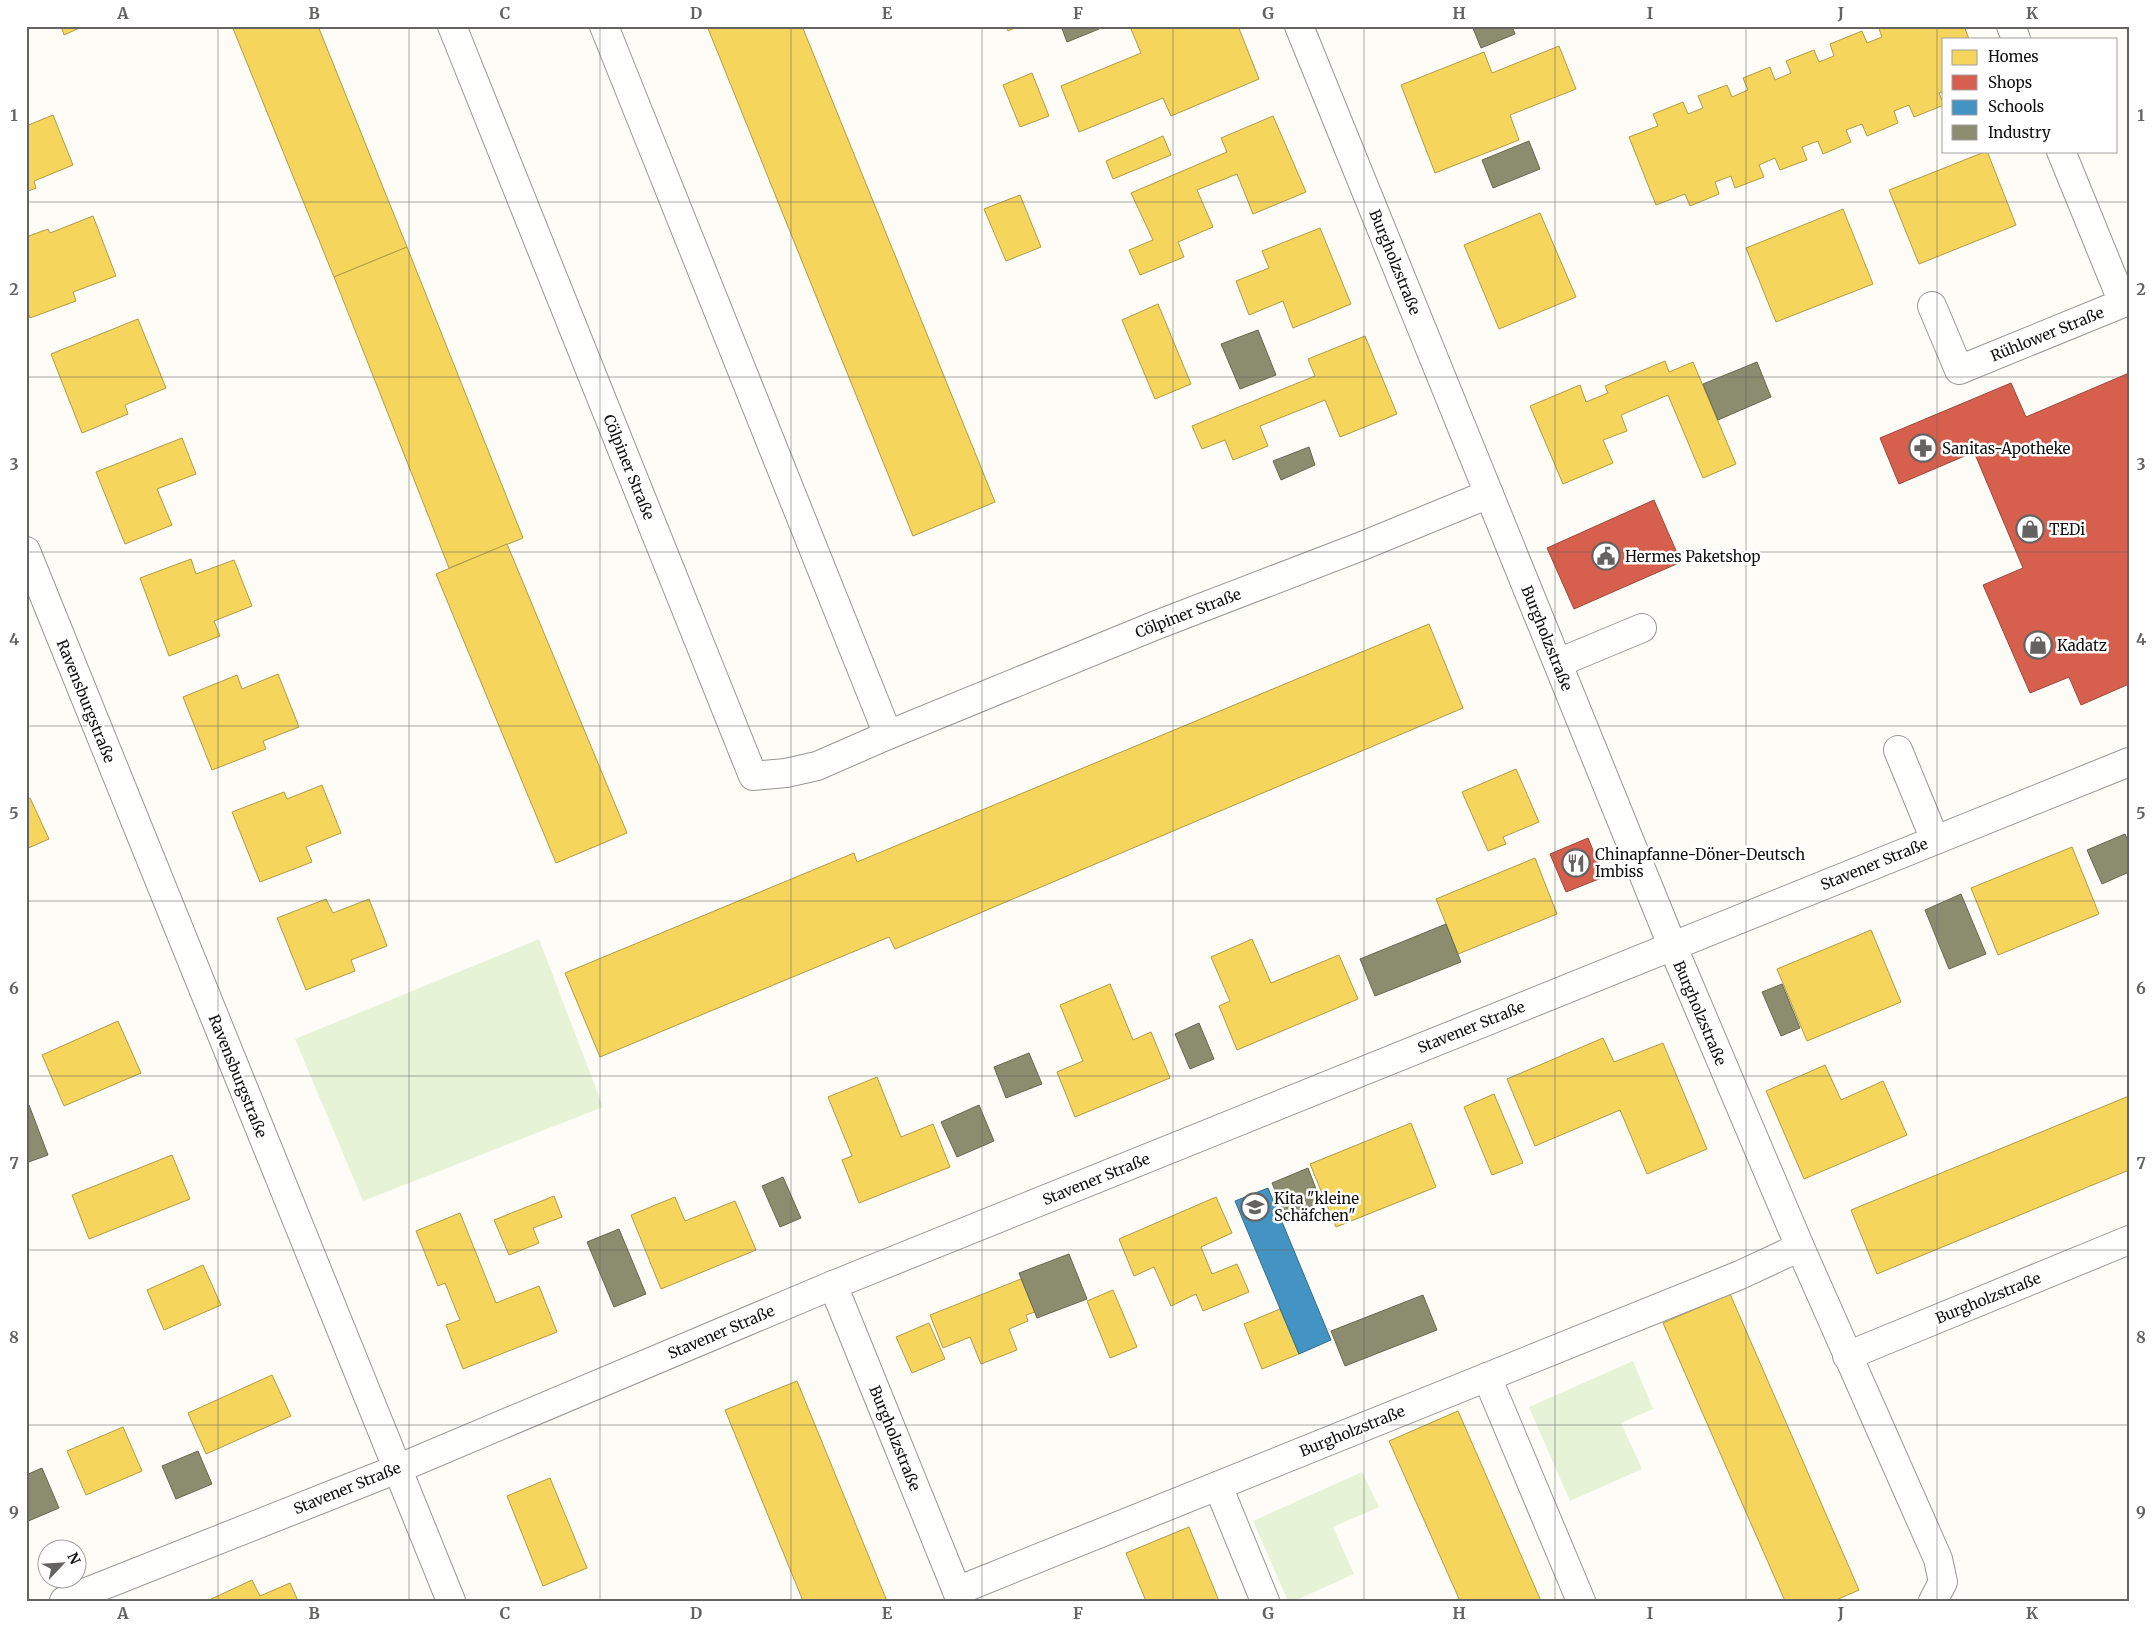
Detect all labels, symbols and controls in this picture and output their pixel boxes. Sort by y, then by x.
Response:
text: A [116,3,129,23]
text: B [308,3,320,23]
text: C [500,3,510,23]
text: D [690,3,702,23]
text: E [882,3,893,23]
text: F [1073,3,1083,23]
text: G [1262,3,1274,23]
text: H [1452,3,1466,23]
text: I [1647,3,1653,23]
text: J [1837,3,1844,23]
text: K [2026,3,2038,23]
legend [1942,38,2118,152]
text: Homes [1988,47,2039,66]
text: Shops [1988,73,2032,92]
text: Schools [1988,97,2044,116]
text: 1 [10,105,18,125]
text: 1 [2137,105,2145,125]
text: Industry [1988,123,2051,142]
street label: Burgholzstraße [1365,207,1425,318]
text: 2 [9,279,19,299]
text: 2 [2136,279,2146,299]
street label: Rühlower Straße [1988,303,2107,365]
street label: Cölpiner Straße [599,412,659,523]
pharmacy icon: Sanitas-Apotheke [1908,433,1938,463]
place label: Sanitas-Apotheke [1942,439,2071,458]
text: 3 [9,454,19,474]
text: 3 [2136,454,2146,474]
shop icon: TEDi [2015,514,2045,544]
place label: TEDi [2049,520,2085,539]
public building icon: Hermes Paketshop [1591,541,1621,571]
place label: Hermes Paketshop [1625,547,1761,566]
street label: Burgholzstraße [1517,583,1577,694]
street label: Cölpiner Straße [1132,584,1244,642]
text: 4 [9,629,19,649]
text: 4 [2136,629,2146,649]
shop icon: Kadatz [2023,630,2053,660]
place label: Kadatz [2057,636,2107,655]
street label: Ravensburgstraße [53,637,119,766]
text: 5 [9,803,19,823]
text: 5 [2136,803,2146,823]
street label: Stavener Straße [1818,834,1931,894]
place label: Chinapfanne-Döner-Deutsch Imbiss [1595,845,1805,881]
restaurant icon: Chinapfanne-Döner-Deutsch Imbiss [1561,848,1591,878]
street label: Burgholzstraße [1669,958,1731,1068]
text: 6 [9,978,19,998]
text: 6 [2136,978,2146,998]
street label: Stavener Straße [1415,997,1528,1057]
street label: Ravensburgstraße [205,1012,271,1141]
street label: Stavener Straße [1040,1149,1153,1209]
text: 7 [9,1153,19,1173]
text: 7 [2136,1153,2146,1173]
place label: Kita "kleine Schäfchen" [1274,1189,1359,1225]
school or university icon: Kita "kleine Schäfchen" [1240,1192,1270,1222]
street label: Burgholzstraße [1933,1268,2044,1328]
street label: Stavener Straße [665,1301,777,1363]
text: 8 [9,1327,19,1347]
text: 8 [2136,1327,2146,1347]
street label: Burgholzstraße [865,1383,925,1494]
street label: Burgholzstraße [1297,1401,1408,1461]
street label: Stavener Straße [291,1458,404,1518]
text: 9 [9,1502,19,1522]
text: 9 [2136,1502,2146,1522]
north arrow [38,1540,88,1590]
text: N [63,1550,84,1567]
text: A [116,1603,129,1623]
text: B [308,1603,320,1623]
text: C [500,1603,510,1623]
text: D [690,1603,702,1623]
text: E [882,1603,893,1623]
text: F [1073,1603,1083,1623]
text: G [1262,1603,1274,1623]
text: H [1452,1603,1466,1623]
text: I [1647,1603,1653,1623]
text: J [1837,1603,1844,1623]
text: K [2026,1603,2038,1623]

